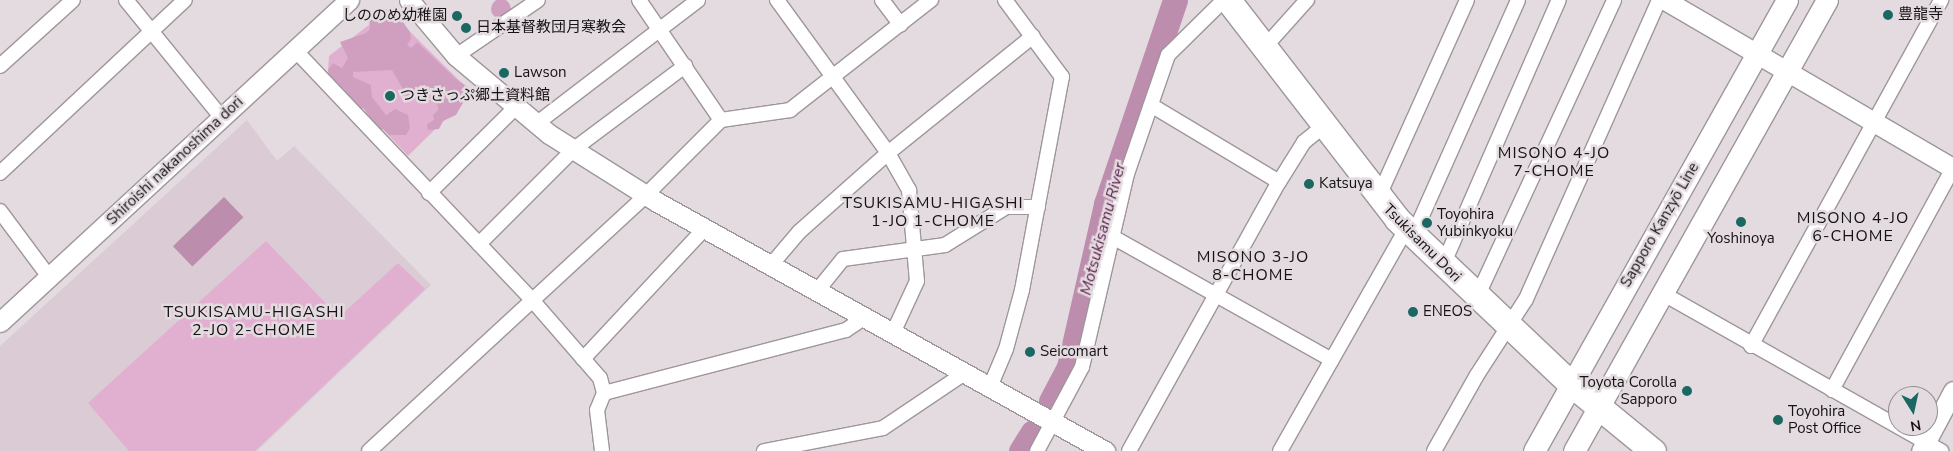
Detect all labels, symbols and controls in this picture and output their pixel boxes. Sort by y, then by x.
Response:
place label: 豊龍寺 [1898,6,1943,24]
place label: しののめ幼稚園 [342,7,447,25]
marker: 豊龍寺 [1882,9,1894,21]
marker: しののめ幼稚園 [451,10,463,22]
place label: 日本基督教団月寒教会 [476,19,626,37]
marker: 日本基督教団月寒教会 [460,22,472,34]
place label: Lawson [514,64,567,82]
marker: Lawson [498,67,510,79]
place label: つきさっぷ郷土資料館 [400,87,550,105]
marker: つきさっぷ郷土資料館 [384,90,396,102]
street label: Shiroishi nakanoshima dori [103,93,247,229]
district label: MISONO 4-JO 7-CHOME [1496,143,1612,181]
street label: Sapporo Kanzyō Line [1617,159,1703,291]
water label: Motsukisamu River [1076,161,1130,297]
place label: Katsuya [1319,175,1373,193]
marker: Katsuya [1303,178,1315,190]
district label: TSUKISAMU-HIGASHI 1-JO 1-CHOME [840,193,1026,231]
street label: Tsukisamu Dori [1379,200,1465,286]
place label: Toyohira Yubinkyoku [1437,205,1513,240]
district label: MISONO 4-JO 6-CHOME [1795,208,1911,246]
marker: Yoshinoya [1735,216,1747,228]
marker: Toyohira Yubinkyoku [1421,217,1433,229]
place label: Yoshinoya [1707,230,1775,248]
district label: MISONO 3-JO 8-CHOME [1195,247,1311,285]
district label: TSUKISAMU-HIGASHI 2-JO 2-CHOME [161,302,347,340]
place label: ENEOS [1423,303,1472,321]
marker: ENEOS [1407,306,1419,318]
place label: Seicomart [1040,343,1108,361]
marker: Seicomart [1024,346,1036,358]
place label: Toyota Corolla Sapporo [1580,373,1677,408]
marker: Toyota Corolla Sapporo [1681,385,1693,397]
north arrow [1888,386,1938,436]
place label: Toyohira Post Office [1788,402,1861,437]
marker: Toyohira Post Office [1772,414,1784,426]
text: N [1909,415,1922,436]

